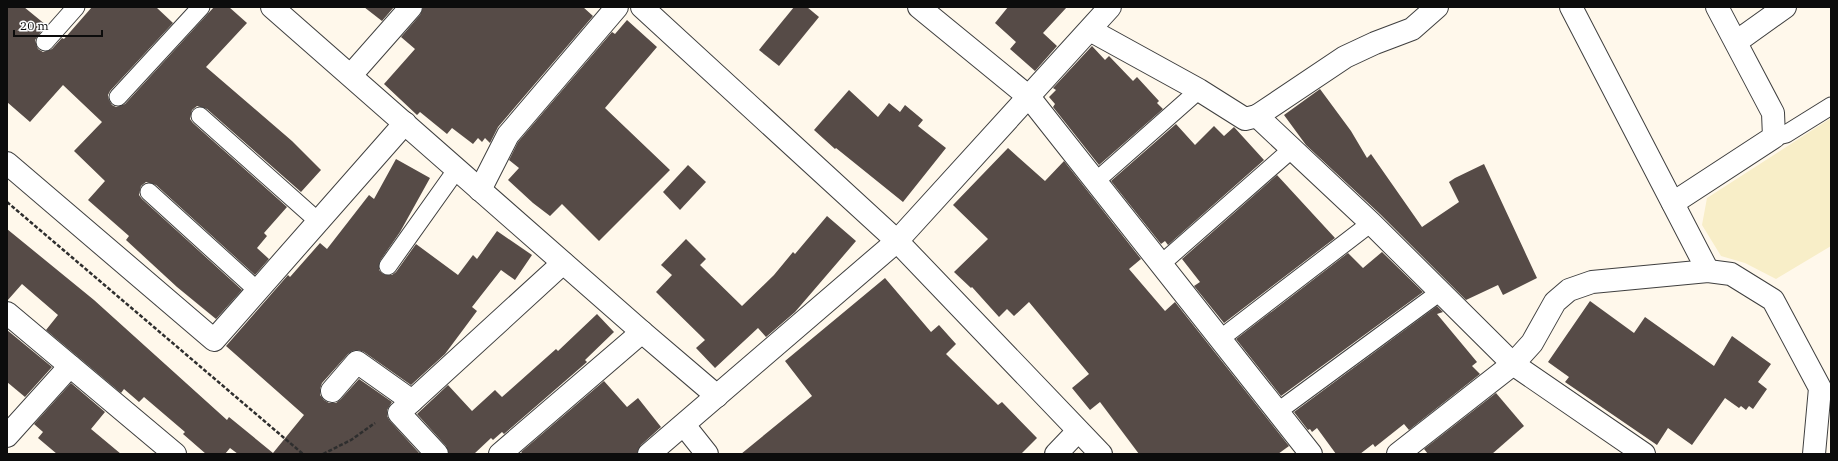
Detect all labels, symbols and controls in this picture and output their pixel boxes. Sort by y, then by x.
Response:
scale bar [14,12,102,38]
text: 20 m [20,18,49,33]

